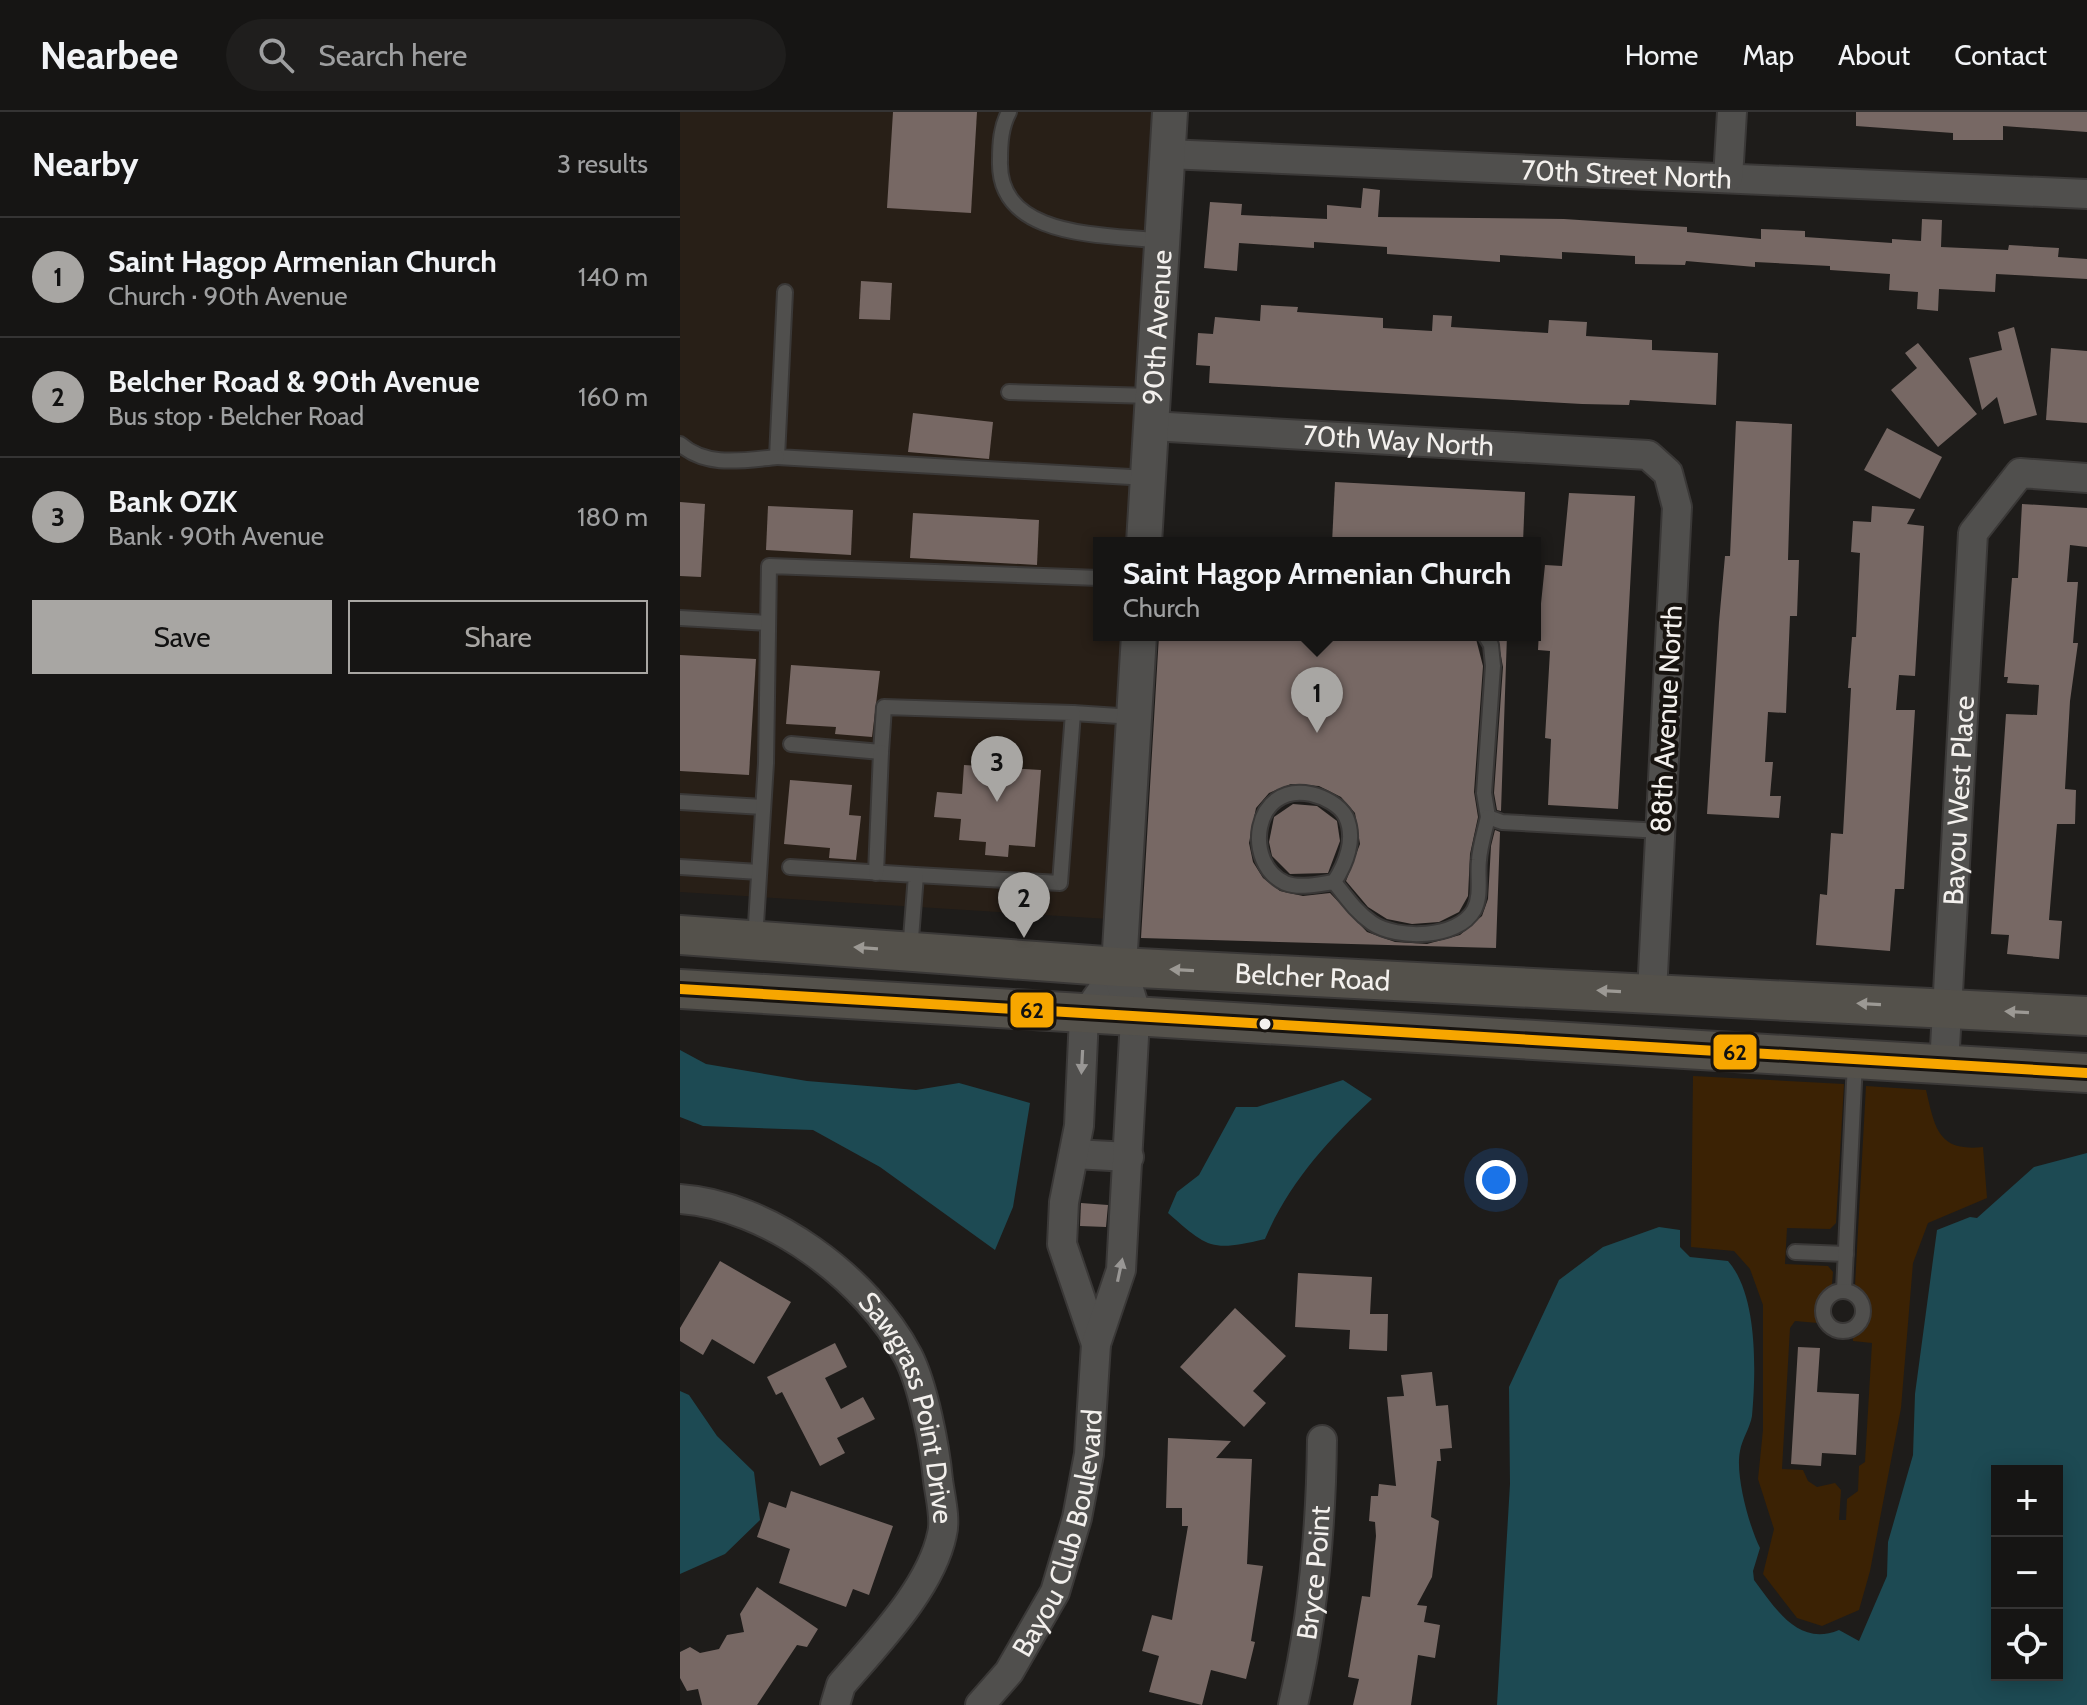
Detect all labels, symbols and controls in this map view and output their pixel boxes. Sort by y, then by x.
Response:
search box [226,19,786,91]
text: Nearbee [40,32,178,79]
icon: search [254,33,298,77]
text: Search here [318,37,467,74]
text: Home [1625,38,1698,72]
text: Map [1742,38,1794,72]
text: About [1838,38,1910,72]
text: Contact [1954,38,2047,72]
text: Nearby [32,143,139,185]
text: 3 results [557,148,648,180]
street label: 70th Street North [1521,152,1733,196]
text: Saint Hagop Armenian Church [108,243,497,280]
street label: 90th Avenue [1135,249,1179,406]
text: 1 [53,261,63,293]
text: 140 m [578,261,648,293]
text: Church · 90th Avenue [108,280,347,312]
text: Belcher Road & 90th Avenue [108,363,480,400]
text: 2 [51,381,65,413]
text: 160 m [578,381,648,413]
text: Bus stop · Belcher Road [108,400,364,432]
street label: 70th Way North [1302,418,1495,463]
text: Bank OZK [108,483,237,520]
text: 3 [51,501,65,533]
text: 180 m [577,501,648,533]
text: Bank · 90th Avenue [108,520,324,552]
popup [1093,537,1541,641]
text: Saint Hagop Armenian Church [1123,555,1511,592]
text: Church [1123,592,1200,624]
button: Save [32,600,332,674]
button: Share [348,600,648,674]
street label: 88th Avenue North [1643,604,1689,834]
pin: 1 [1291,667,1343,733]
street label: Bayou West Place [1936,695,1981,906]
pin: 3 [971,736,1023,802]
pin: 2 [998,872,1050,938]
one-way arrow [853,941,878,954]
street label: Belcher Road [1234,956,1391,998]
one-way arrow [1169,963,1194,976]
one-way arrow [1596,985,1621,998]
line badge: 62 [1009,991,1055,1029]
text: 62 [1020,997,1044,1024]
one-way arrow [1856,998,1881,1011]
one-way arrow [2004,1005,2029,1018]
unlabelled marker [1257,1016,1273,1032]
line badge: 62 [1712,1033,1758,1071]
text: 62 [1723,1039,1747,1066]
one-way arrow [1076,1050,1089,1075]
your location [1476,1160,1516,1200]
one-way arrow [1114,1257,1126,1282]
street label: Sawgrass Point Drive [852,1285,961,1525]
street label: Bayou Club Boulevard [1005,1408,1109,1663]
map controls [1991,1465,2063,1681]
button: + [1991,1465,2063,1537]
street label: Bryce Point [1289,1505,1337,1642]
button: − [1991,1537,2063,1609]
button: locate [1991,1609,2063,1681]

